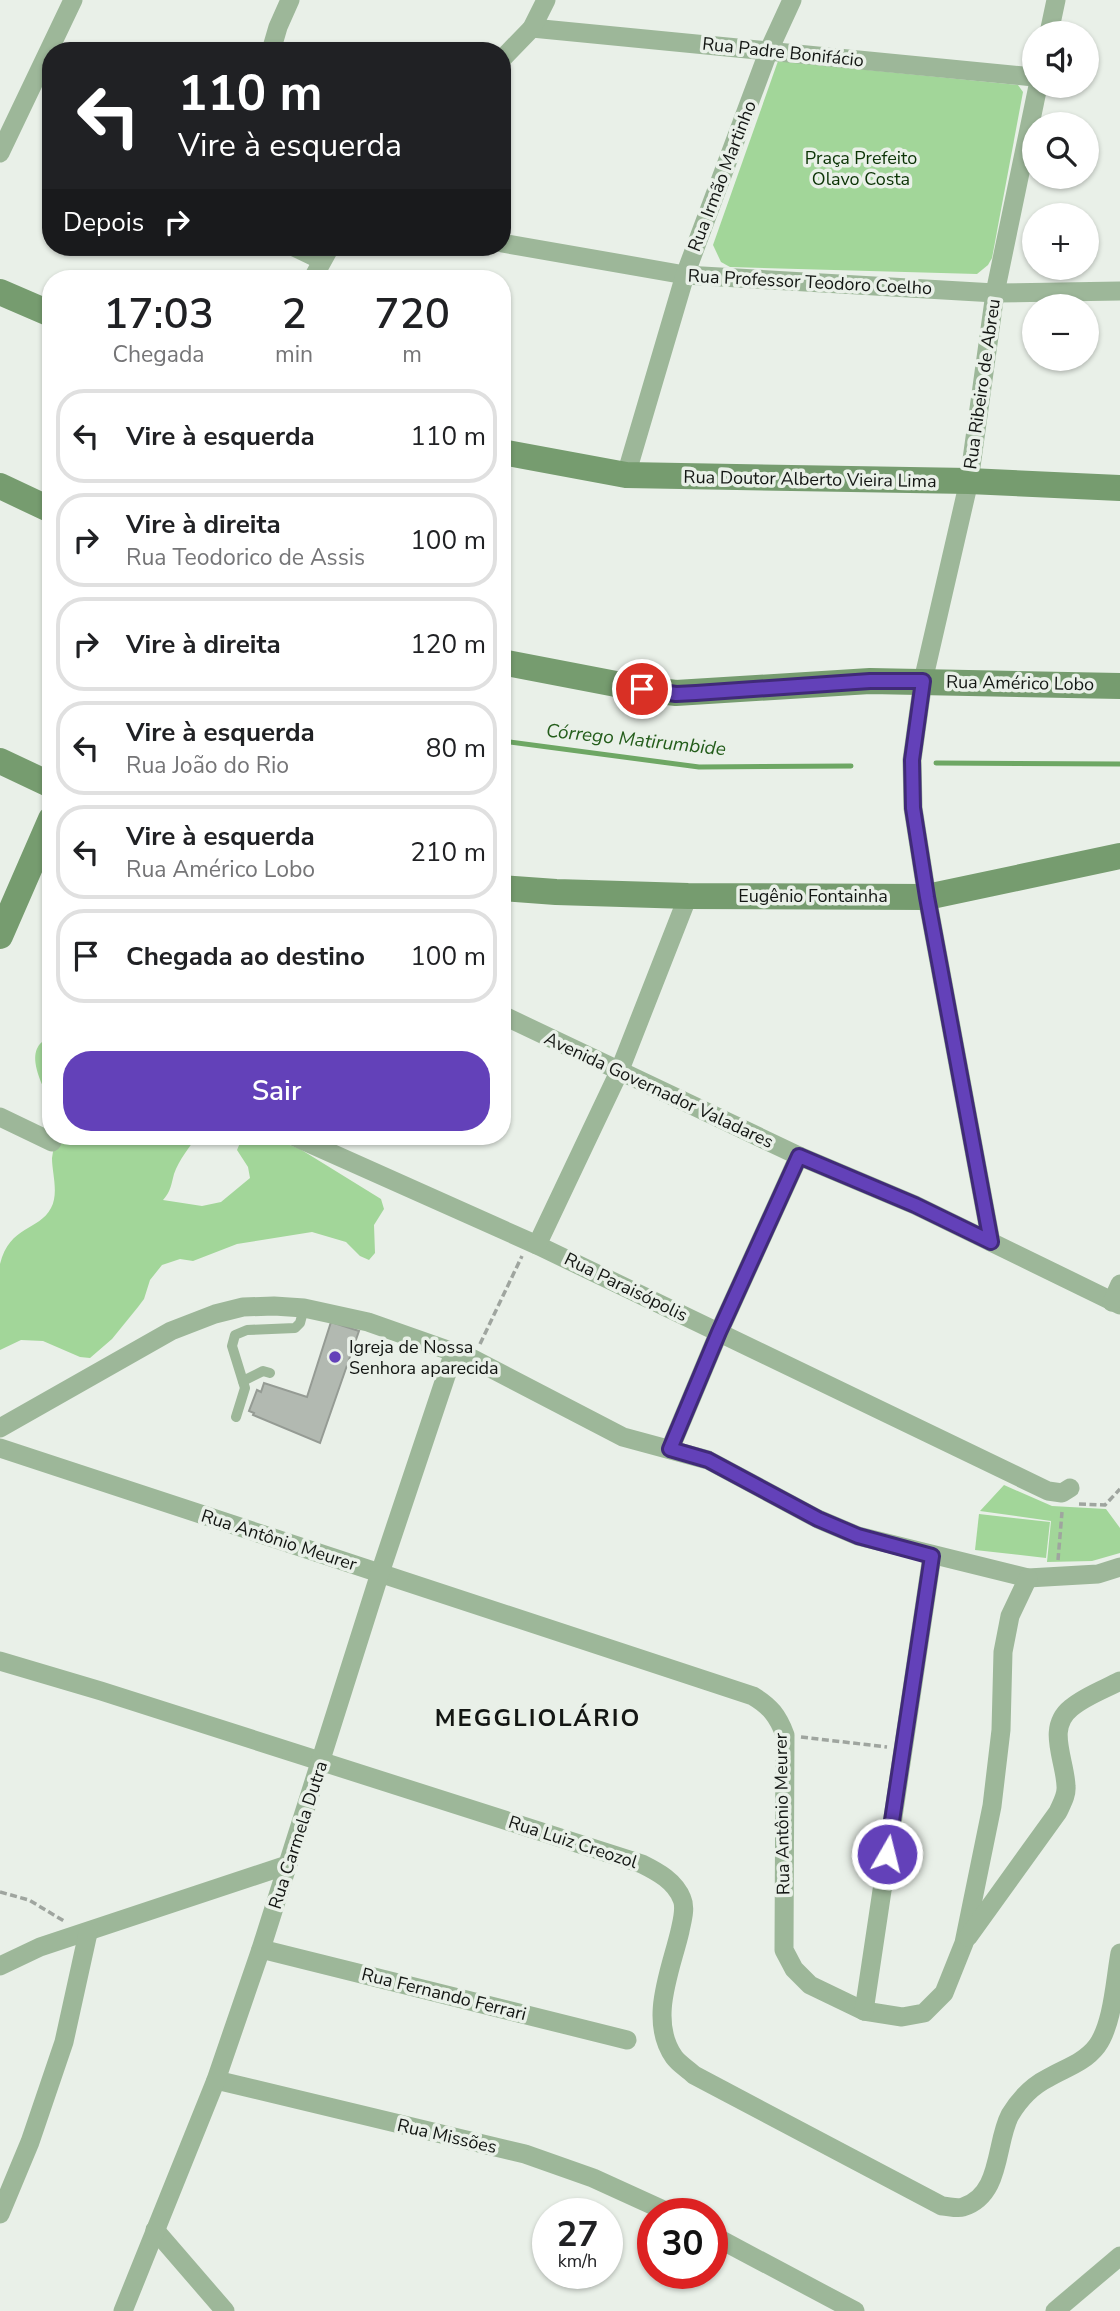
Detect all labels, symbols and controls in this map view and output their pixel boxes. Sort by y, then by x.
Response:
map controls [1022,21,1099,371]
button: sound [1022,21,1099,98]
street label: Rua Padre Bonifácio [701,32,865,72]
text: 110 m [178,60,322,127]
icon: left [63,70,154,161]
street label: Rua Irmão Martinho [682,97,762,255]
button: search [1022,112,1099,189]
text: Vire à esquerda [178,124,402,167]
park label: Praça Prefeito Olavo Costa [805,146,917,191]
icon: right [158,203,196,241]
button: + [1022,203,1099,280]
text: Depois [63,205,144,240]
street label: Rua Professor Teodoro Coelho [687,264,933,300]
text: 17:03 [103,286,214,343]
text: 2 [281,286,307,343]
text: 720 [374,286,450,343]
button: − [1022,294,1099,371]
street label: Rua Ribeiro de Abreu [958,297,1006,471]
text: Chegada [112,339,205,370]
text: min [275,339,313,370]
text: m [402,339,422,370]
icon: left [67,417,105,455]
text: Vire à esquerda [126,419,315,454]
text: 110 m [410,419,486,454]
street label: Rua Doutor Alberto Vieira Lima [683,465,937,493]
text: Vire à direita [126,507,281,542]
icon: right [67,521,105,559]
text: 100 m [410,523,486,558]
text: Rua Teodorico de Assis [126,542,365,573]
icon: right [67,625,105,663]
text: Vire à direita [126,627,281,662]
text: 120 m [410,627,486,662]
pin [612,659,672,719]
icon: arrive [623,670,661,708]
street label: Rua Américo Lobo [946,670,1094,696]
text: Vire à esquerda [126,715,315,750]
water label: Córrego Matirumbide [545,718,727,762]
icon: left [67,729,105,767]
text: 80 m [426,731,486,766]
text: Rua João do Rio [126,750,289,781]
text: Vire à esquerda [126,819,315,854]
icon: left [67,833,105,871]
text: 210 m [410,835,486,870]
text: Rua Américo Lobo [126,854,315,885]
street label: Eugênio Fontainha [738,884,888,908]
icon: arrive [67,937,105,975]
text: Chegada ao destino [126,939,365,974]
text: 100 m [410,939,486,974]
street label: Avenida Governador Valadares [541,1026,777,1154]
button: Sair [63,1051,490,1131]
street label: Rua Paraisópolis [560,1247,692,1327]
place label: Igreja de Nossa Senhora aparecida [349,1335,499,1380]
marker: Igreja de Nossa Senhora aparecida [327,1349,343,1365]
street label: Rua Antônio Meurer [198,1504,360,1577]
district label: MEGGLIOLÁRIO [435,1702,641,1734]
street label: Rua Antônio Meurer [769,1732,795,1895]
street label: Rua Carmela Dutra [263,1758,333,1912]
street label: Rua Luiz Creozol [505,1810,641,1874]
position arrow [850,1817,924,1891]
street label: Rua Fernando Ferrari [359,1962,529,2026]
street label: Rua Missões [395,2113,499,2159]
speed limit sign: 30 [637,2198,728,2289]
text: 27 [556,2211,599,2258]
text: km/h [558,2249,597,2273]

